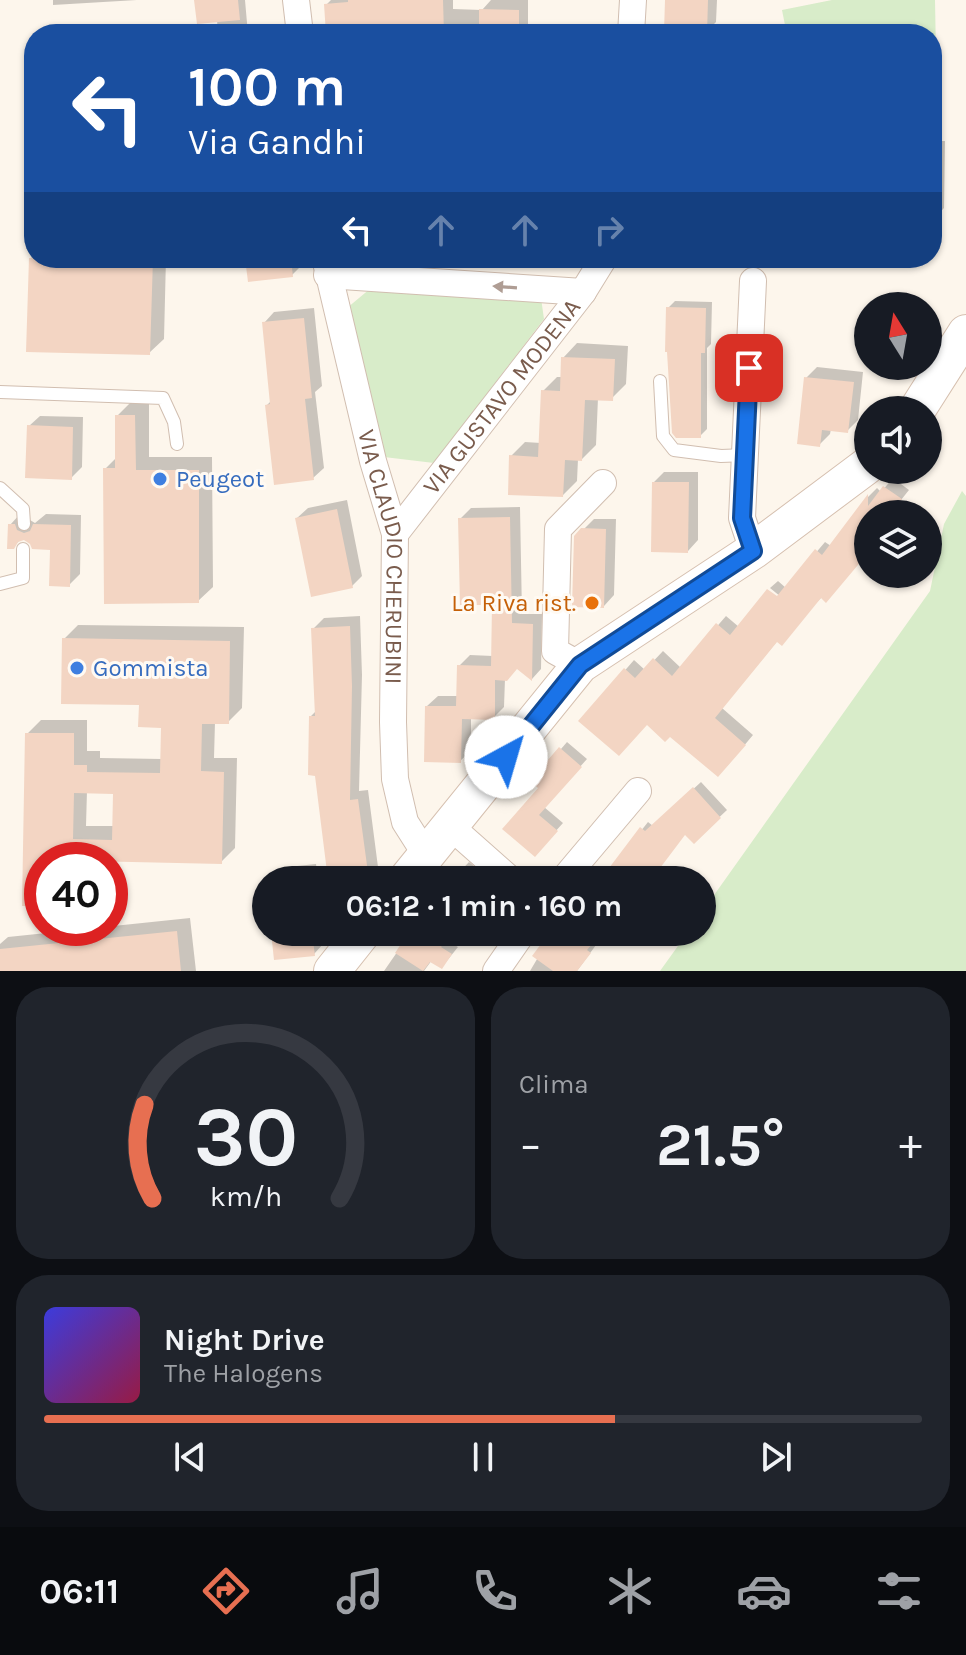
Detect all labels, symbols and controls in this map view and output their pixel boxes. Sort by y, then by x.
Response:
text: 100 m [188,54,346,119]
icon: left [56,56,160,160]
text: Via Gandhi [188,121,366,163]
icon: left [335,208,379,252]
icon: ahead [419,208,463,252]
icon: ahead [503,208,547,252]
icon: right [587,208,631,252]
one-way arrow [492,280,517,293]
north arrow [854,292,942,380]
map controls [854,292,942,588]
street label: VIA GUSTAVO MODENA [417,293,586,500]
pin [715,334,783,402]
icon: arrive [727,346,771,390]
button: sound [854,396,942,484]
street label: VIA CLAUDIO CHERUBINI [352,427,409,685]
place label: Peugeot [176,465,264,493]
marker: Peugeot [151,470,169,488]
button: layers [854,500,942,588]
place label: La Riva rist. [451,589,576,617]
marker: La Riva rist. [583,594,601,612]
place label: Gommista [93,654,208,682]
marker: Gommista [68,659,86,677]
position arrow [464,715,548,799]
speed limit sign: 40 [24,842,128,946]
text: 06:12 · 1 min · 160 m [346,888,622,924]
text: Clima [519,1069,589,1100]
text: 30 [193,1089,298,1186]
text: 21.5° [656,1110,785,1180]
text: − [519,1119,542,1170]
text: + [899,1119,922,1170]
text: km/h [209,1180,282,1213]
text: Night Drive [164,1322,325,1358]
text: The Halogens [164,1358,323,1389]
icon: previous [168,1435,212,1479]
icon: pause [461,1435,505,1479]
icon: next [754,1435,798,1479]
icon: directions [198,1563,254,1619]
icon: music [332,1563,388,1619]
icon: phone [467,1563,523,1619]
icon: climate [602,1563,658,1619]
icon: car [736,1563,792,1619]
icon: filters [871,1563,927,1619]
text: 06:11 [39,1570,119,1612]

